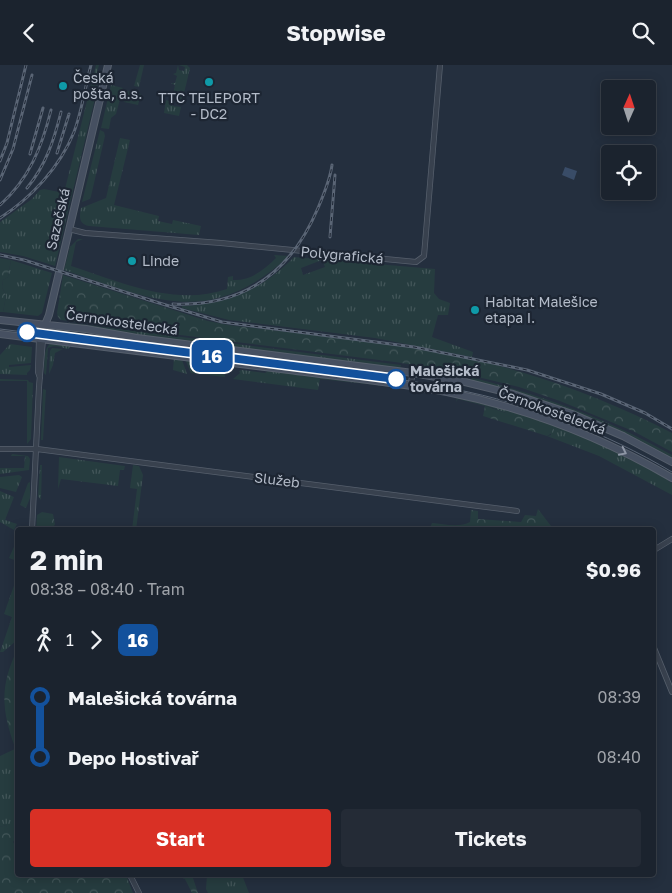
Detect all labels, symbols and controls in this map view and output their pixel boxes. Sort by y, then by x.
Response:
icon: back [15,19,43,47]
text: Stopwise [286,19,386,46]
icon: search [629,19,657,47]
place label: Česká pošta, a.s. [73,69,142,102]
marker: TTC TELEPORT - DC2 [203,76,215,88]
marker: Česká pošta, a.s. [57,80,69,92]
north arrow [601,80,656,135]
map controls [601,80,656,200]
place label: TTC TELEPORT - DC2 [158,89,260,122]
button: locate [601,145,656,200]
street label: Sazečská [42,186,73,251]
street label: Polygrafická [300,242,384,267]
place label: Linde [142,252,179,269]
marker: Linde [126,255,138,267]
place label: Habitat Malešice etapa I. [485,293,598,326]
marker: Habitat Malešice etapa I. [469,304,481,316]
street label: Černokostelecká [65,305,179,338]
unlabelled marker [17,322,37,342]
line badge: 16 [190,340,234,372]
text: 16 [202,345,222,367]
place label: Malešická továrna [410,362,479,395]
marker: Malešická továrna [386,369,406,389]
street label: Černokostelecká [496,383,608,438]
one-way arrow [618,445,627,456]
street label: Služeb [253,468,301,491]
text: 2 min [30,543,103,576]
text: $0.96 [586,558,641,581]
text: 08:38 – 08:40 · Tram [30,579,185,599]
icon: walk [30,626,58,654]
icon: forward [82,626,110,654]
text: 16 [128,629,148,651]
text: 1 [66,630,74,650]
text: Malešická továrna [68,686,237,709]
text: 08:39 [597,687,641,707]
text: Depo Hostivař [68,746,199,769]
text: 08:40 [597,747,641,767]
button: Start [30,809,331,867]
button: Tickets [341,809,641,867]

